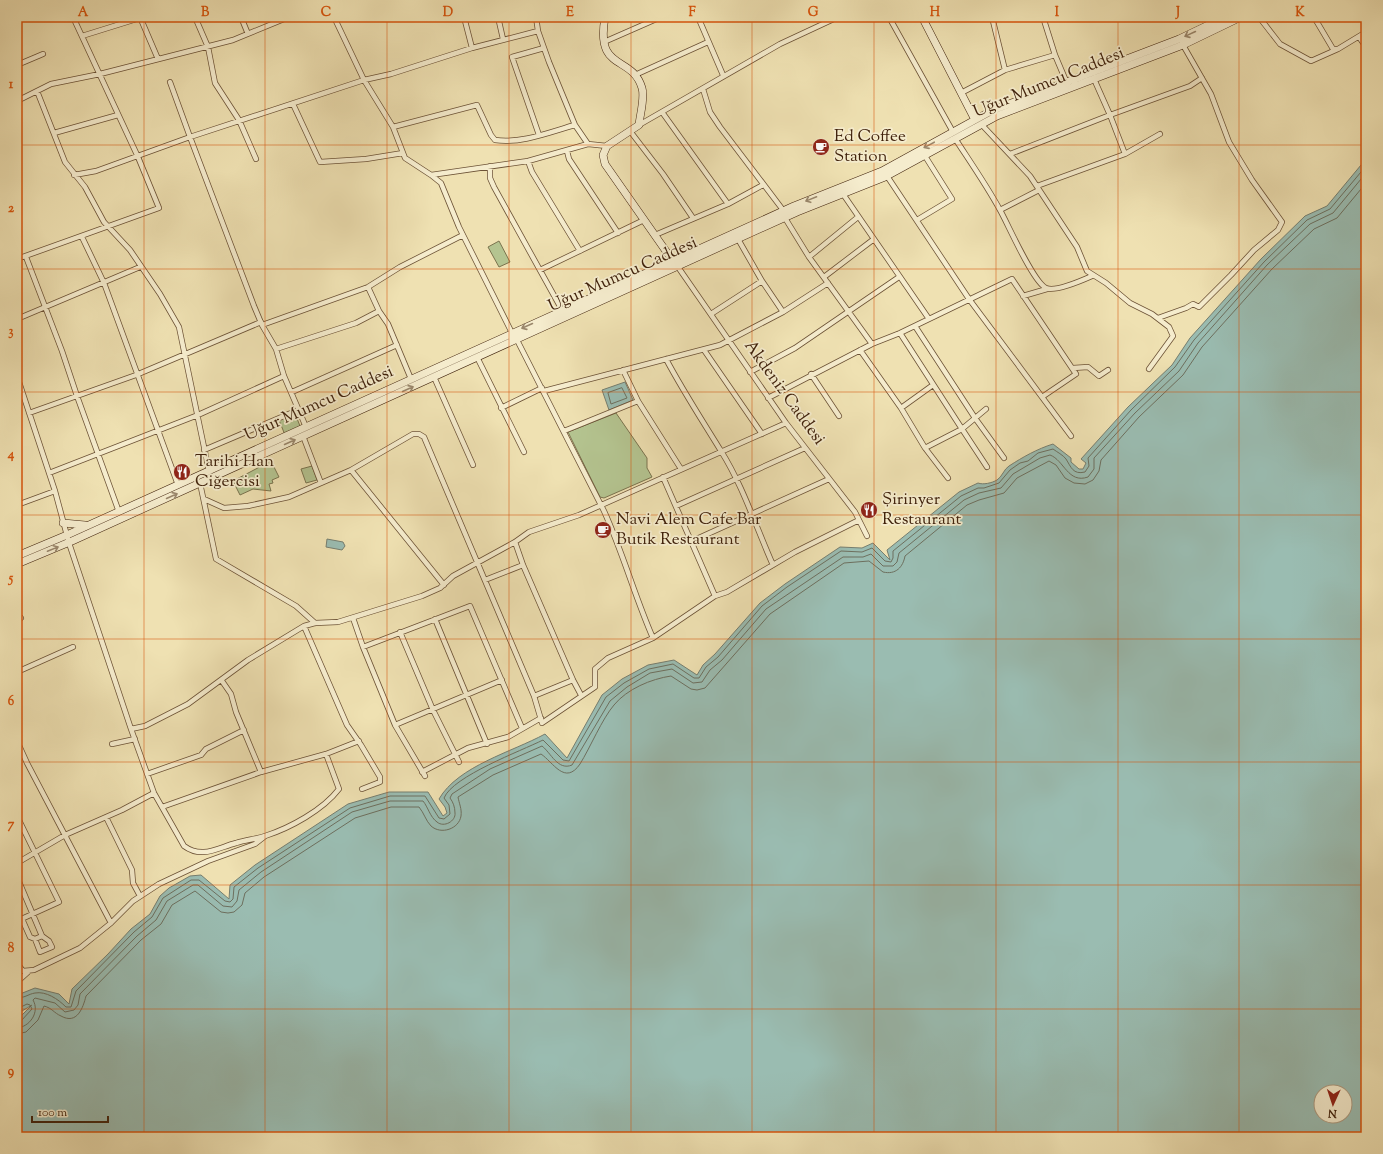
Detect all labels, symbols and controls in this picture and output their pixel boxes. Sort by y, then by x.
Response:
text: A [78,4,89,22]
text: B [201,4,210,22]
text: C [321,4,331,22]
text: D [443,4,453,22]
text: E [566,4,574,22]
text: F [688,4,696,22]
text: G [808,4,819,22]
text: H [930,4,941,22]
text: I [1055,4,1060,22]
text: J [1175,4,1180,22]
text: K [1295,4,1305,22]
one-way arrow [1185,31,1197,38]
street label: Uğur Mumcu Caddesi [970,42,1128,124]
text: 1 [9,76,14,94]
place label: Ed Coffee Station [834,125,906,169]
cafe icon: Ed Coffee Station [811,137,831,157]
one-way arrow [924,142,936,149]
one-way arrow [806,195,818,203]
text: 2 [8,200,15,218]
street label: Uğur Mumcu Caddesi [544,231,702,319]
text: 3 [8,323,14,341]
one-way arrow [521,323,533,330]
street label: Akdeniz Caddesi [738,336,830,451]
street label: Uğur Mumcu Caddesi [240,360,398,448]
one-way arrow [402,384,414,392]
one-way arrow [284,438,296,445]
text: 4 [7,446,15,464]
place label: Tarihi Han Ciğercisi [195,450,274,494]
restaurant icon: Tarihi Han Ciğercisi [172,462,192,482]
place label: Şirinyer Restaurant [882,488,962,532]
one-way arrow [165,492,177,499]
restaurant icon: Şirinyer Restaurant [859,500,879,520]
place label: Navi Alem Cafe Bar Butik Restaurant [616,508,762,552]
cafe icon: Navi Alem Cafe Bar Butik Restaurant [593,520,613,540]
one-way arrow [47,545,59,552]
text: 5 [8,570,14,588]
text: 6 [8,693,15,711]
text: 7 [8,816,15,834]
text: 8 [8,940,15,958]
text: 9 [8,1063,15,1081]
north arrow [1313,1084,1353,1124]
scale bar [32,1098,108,1124]
text: 100 m [38,1104,67,1122]
text: N [1328,1105,1338,1121]

